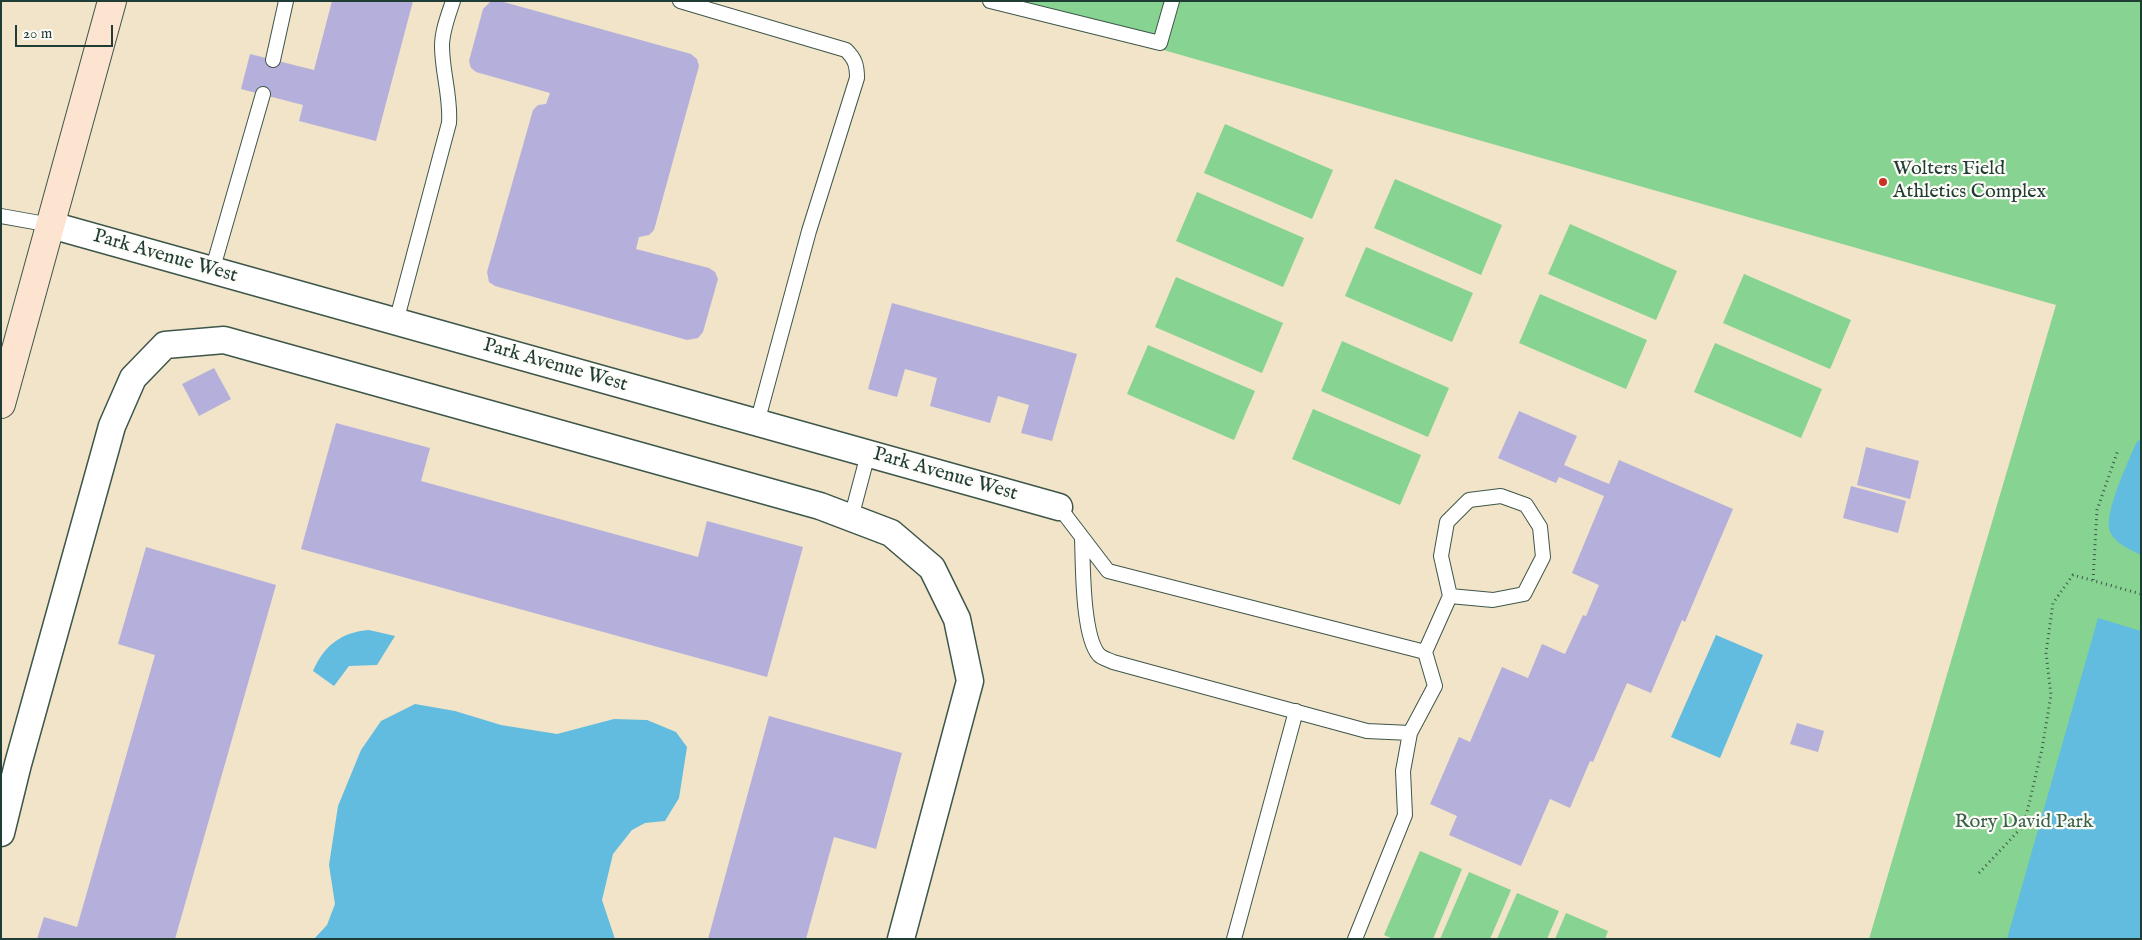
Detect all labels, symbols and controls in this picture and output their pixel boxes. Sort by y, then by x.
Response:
scale bar [18,15,115,47]
text: 20 m [23,24,52,43]
place label: Wolters Field Athletics Complex [1893,158,2046,205]
marker: Wolters Field Athletics Complex [1877,176,1889,188]
street label: Park Avenue West [90,225,240,289]
street label: Park Avenue West [480,334,630,398]
street label: Park Avenue West [870,443,1020,507]
park label: Rory David Park [1954,811,2094,835]

